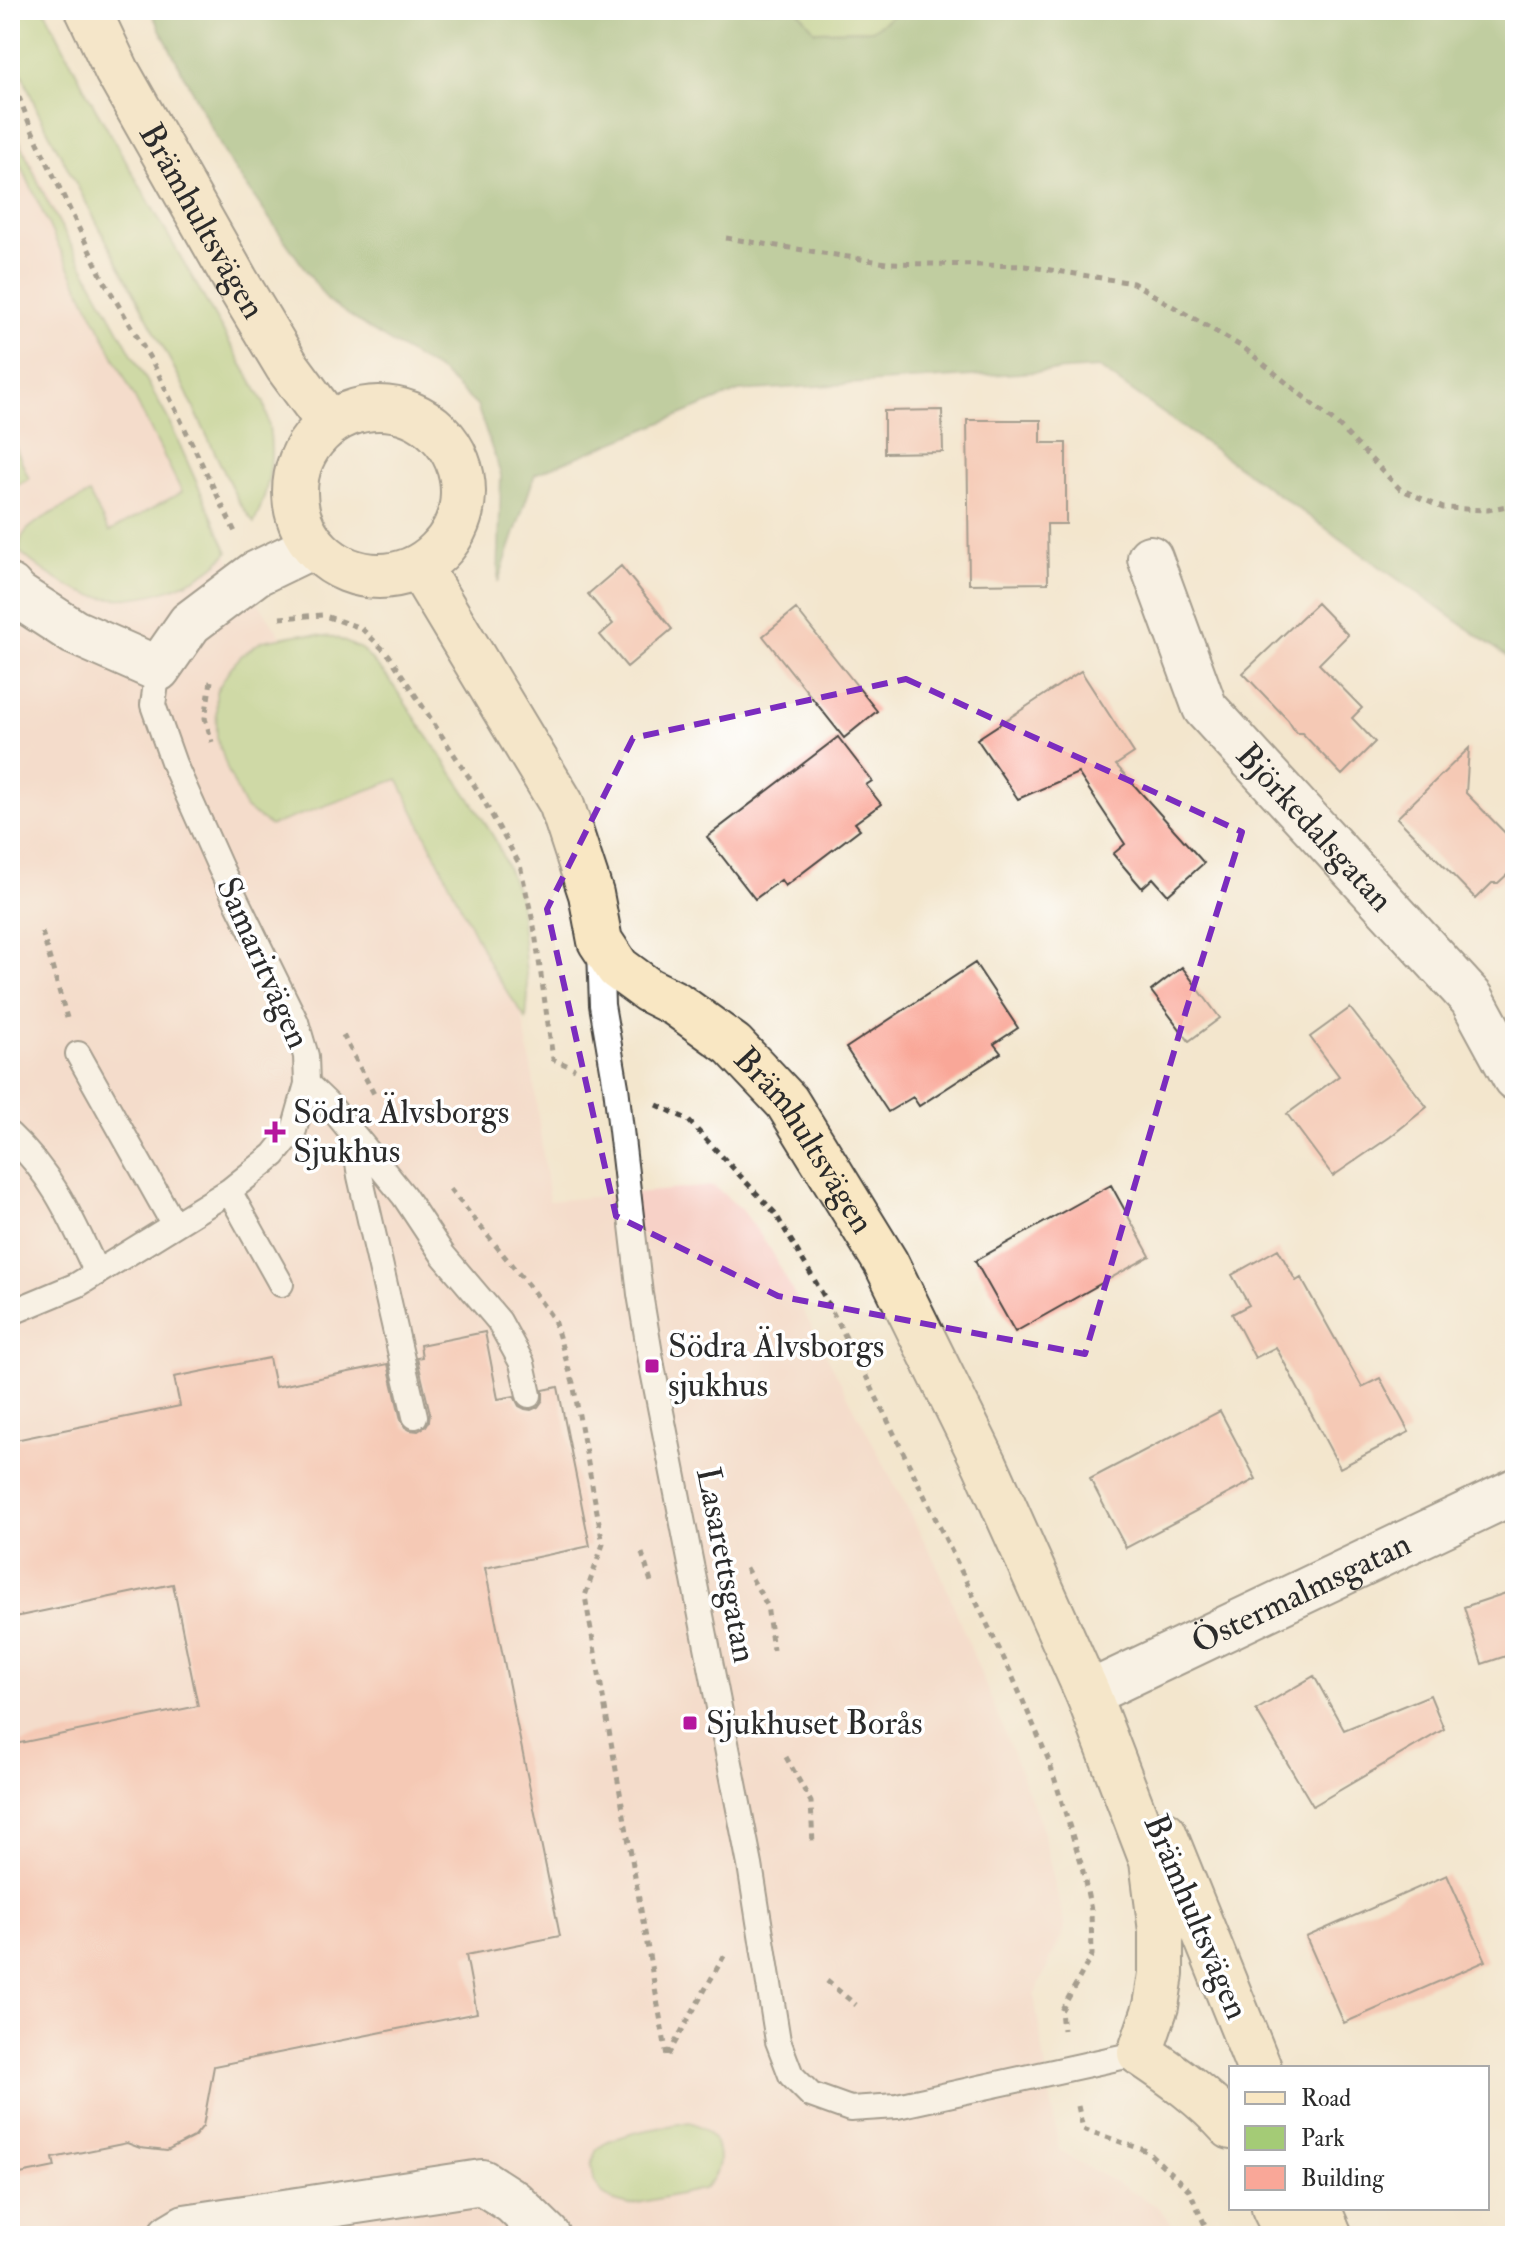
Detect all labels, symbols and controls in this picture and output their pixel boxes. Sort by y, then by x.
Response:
street label: Brämhultsvägen [129,115,275,327]
street label: Björkedalsgatan [1227,734,1403,921]
street label: Samaritvägen [206,871,320,1055]
street label: Brämhultsvägen [725,1038,884,1241]
place label: Södra Älvsborgs Sjukhus [293,1091,509,1173]
marker: Södra Älvsborgs Sjukhus [264,1121,286,1143]
place label: Södra Älvsborgs sjukhus [668,1325,884,1407]
marker: Södra Älvsborgs sjukhus [643,1357,661,1375]
street label: Lasarettsgatan [686,1464,766,1666]
street label: Östermalmsgatan [1185,1522,1418,1663]
place label: Sjukhuset Borås [706,1702,923,1745]
marker: Sjukhuset Borås [681,1714,699,1732]
street label: Brämhultsvägen [1134,1808,1258,2026]
legend [1229,2066,1489,2210]
text: Road [1301,2083,1351,2114]
text: Park [1301,2123,1345,2154]
text: Building [1301,2163,1385,2194]

